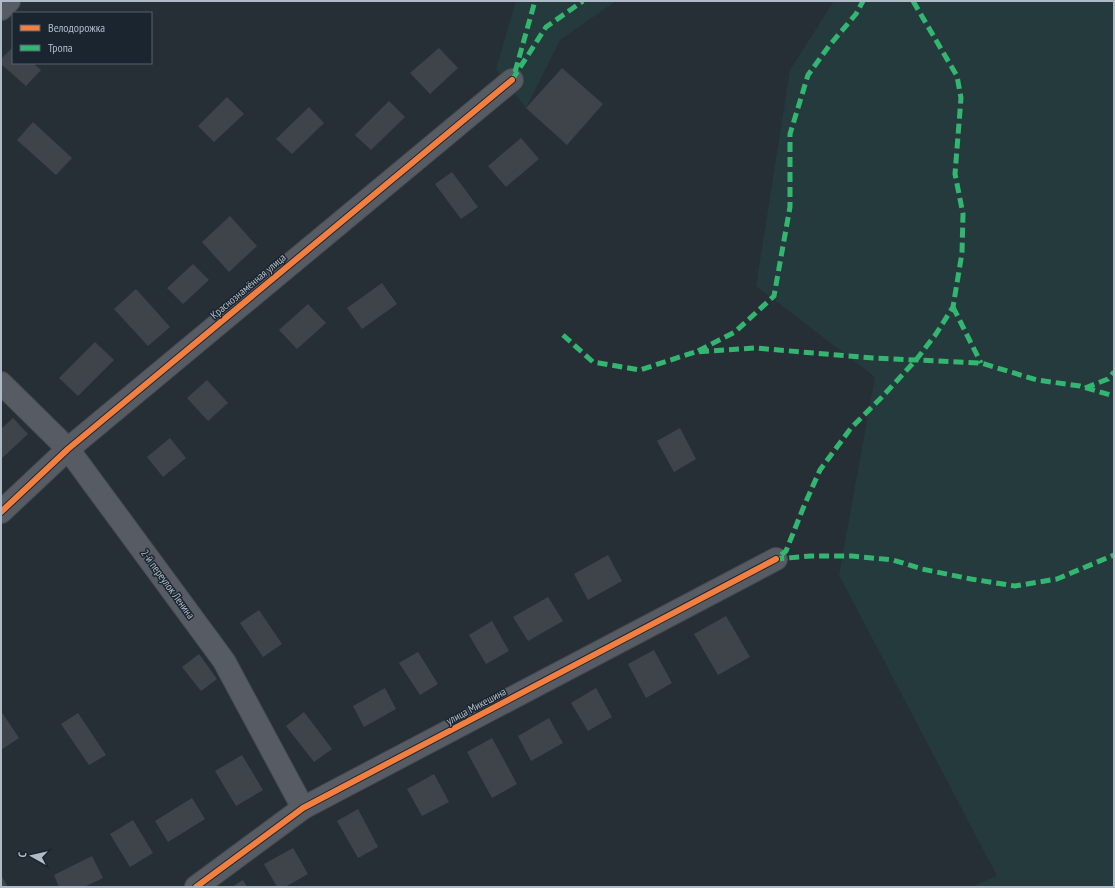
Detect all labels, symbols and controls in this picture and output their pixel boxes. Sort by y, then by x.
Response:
legend [12,12,152,64]
text: Велодорожка [48,20,105,35]
text: Тропа [48,40,73,55]
street label: Краснознамённая улица [207,250,289,322]
street label: 2-й переулок Ленина [138,547,198,621]
street label: улица Микешина [444,684,508,728]
north arrow [12,836,52,876]
text: С [15,851,29,858]

